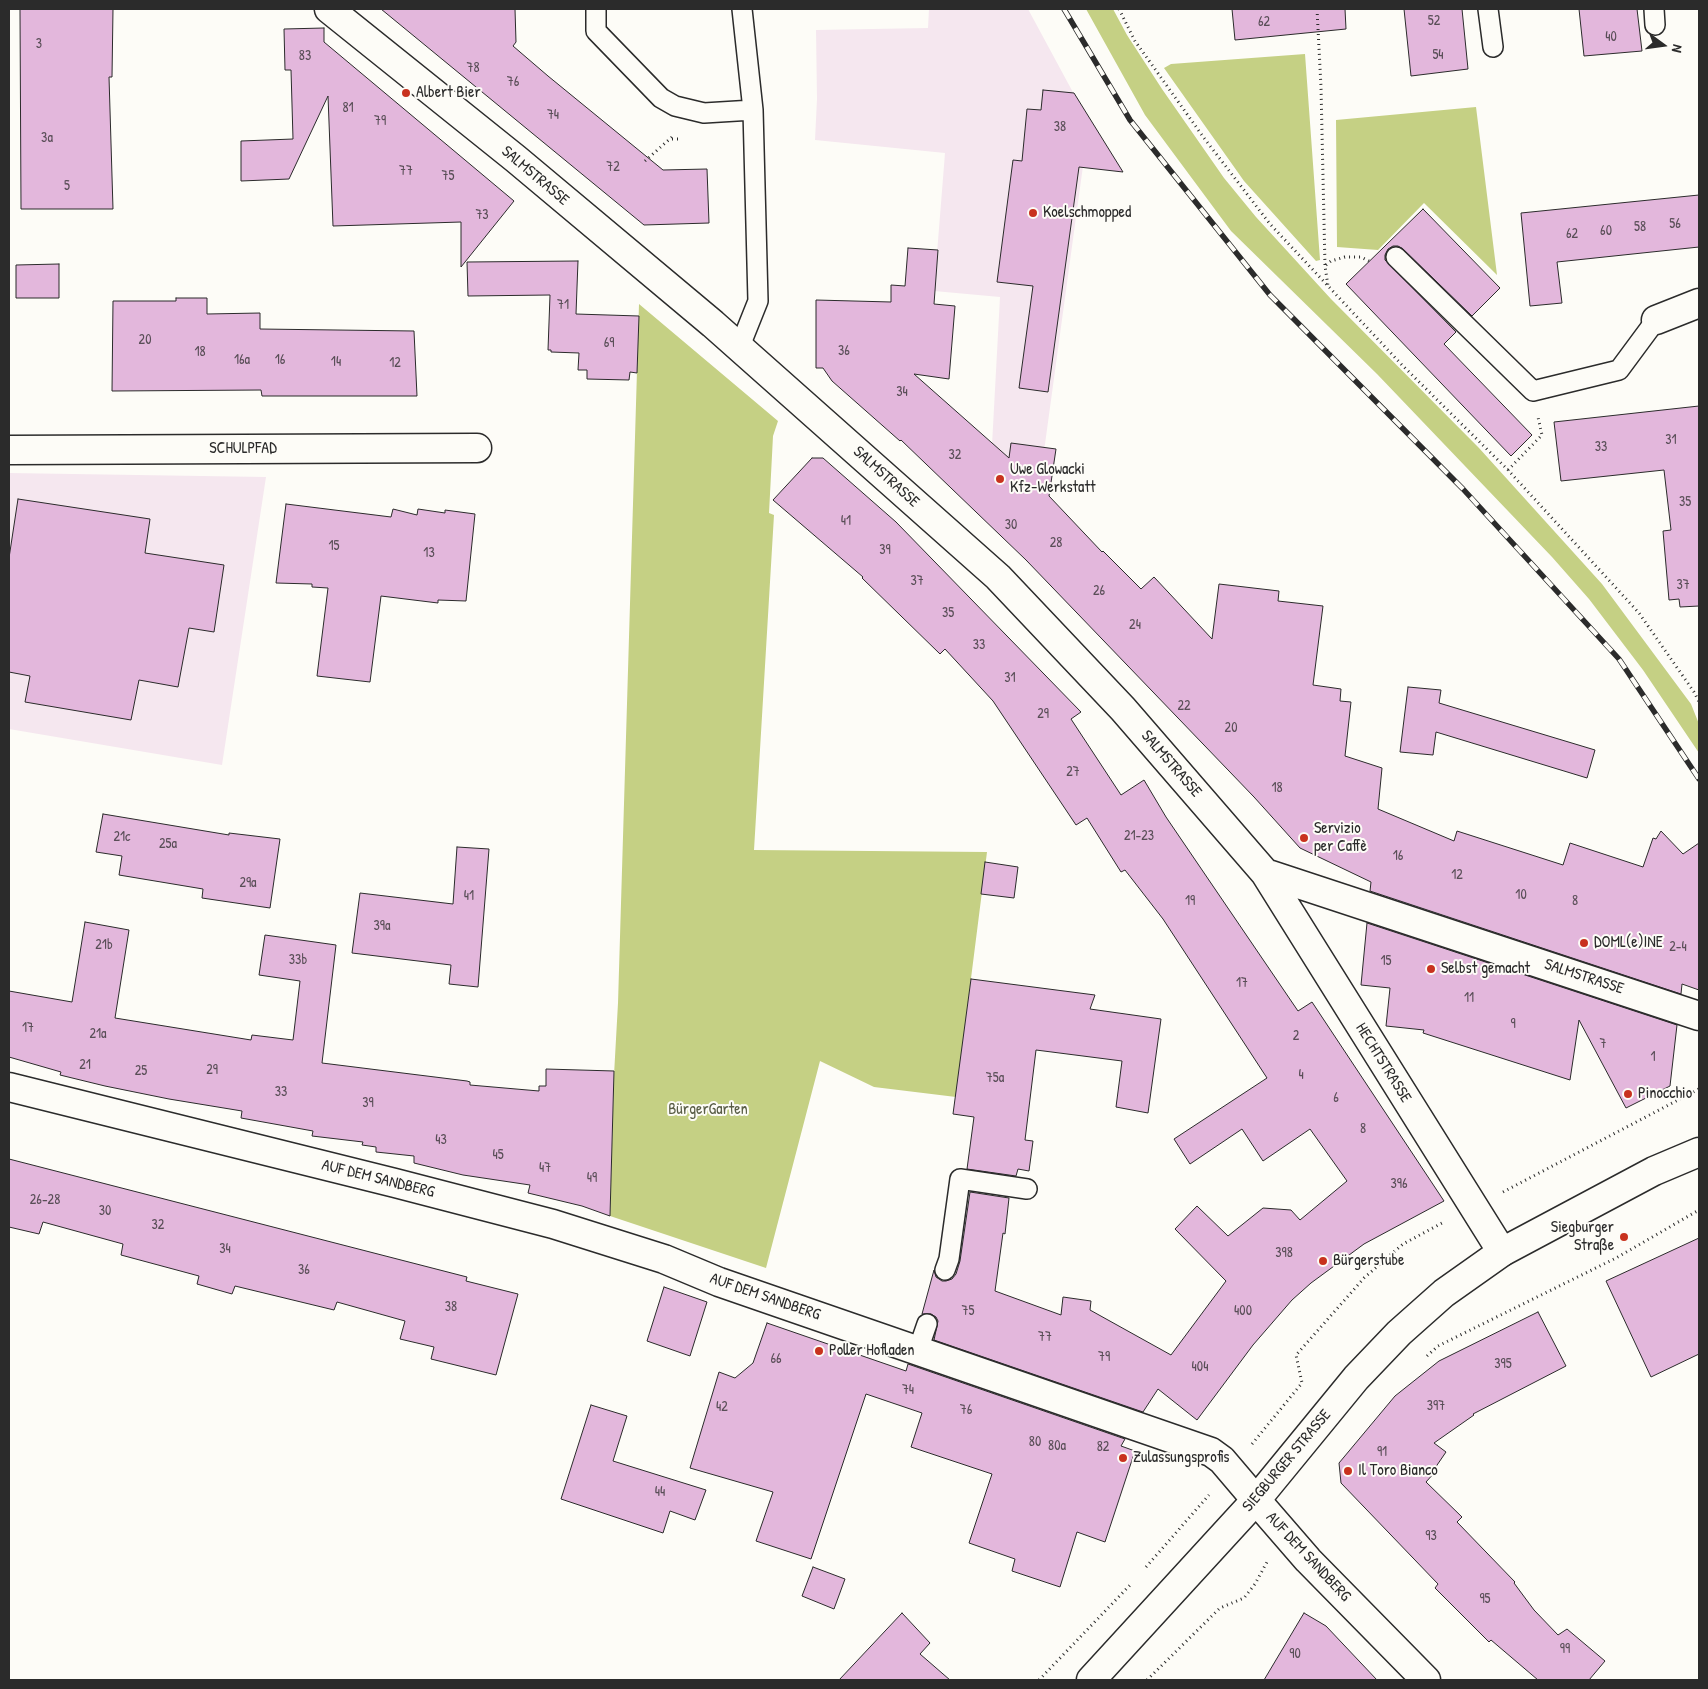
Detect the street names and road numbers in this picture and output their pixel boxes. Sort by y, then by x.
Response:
street label: SALMSTRASSE [497,142,573,210]
street label: SCHULPFAD [209,439,277,459]
street label: SALMSTRASSE [849,442,923,512]
street label: SALMSTRASSE [1137,727,1205,801]
street label: SALMSTRASSE [1542,955,1626,999]
street label: HECHTSTRASSE [1351,1020,1415,1106]
street label: AUF DEM SANDBERG [320,1156,436,1202]
street label: AUF DEM SANDBERG [707,1269,823,1325]
street label: SIEGBURGER STRASSE [1239,1406,1335,1516]
street label: AUF DEM SANDBERG [1262,1508,1354,1606]

